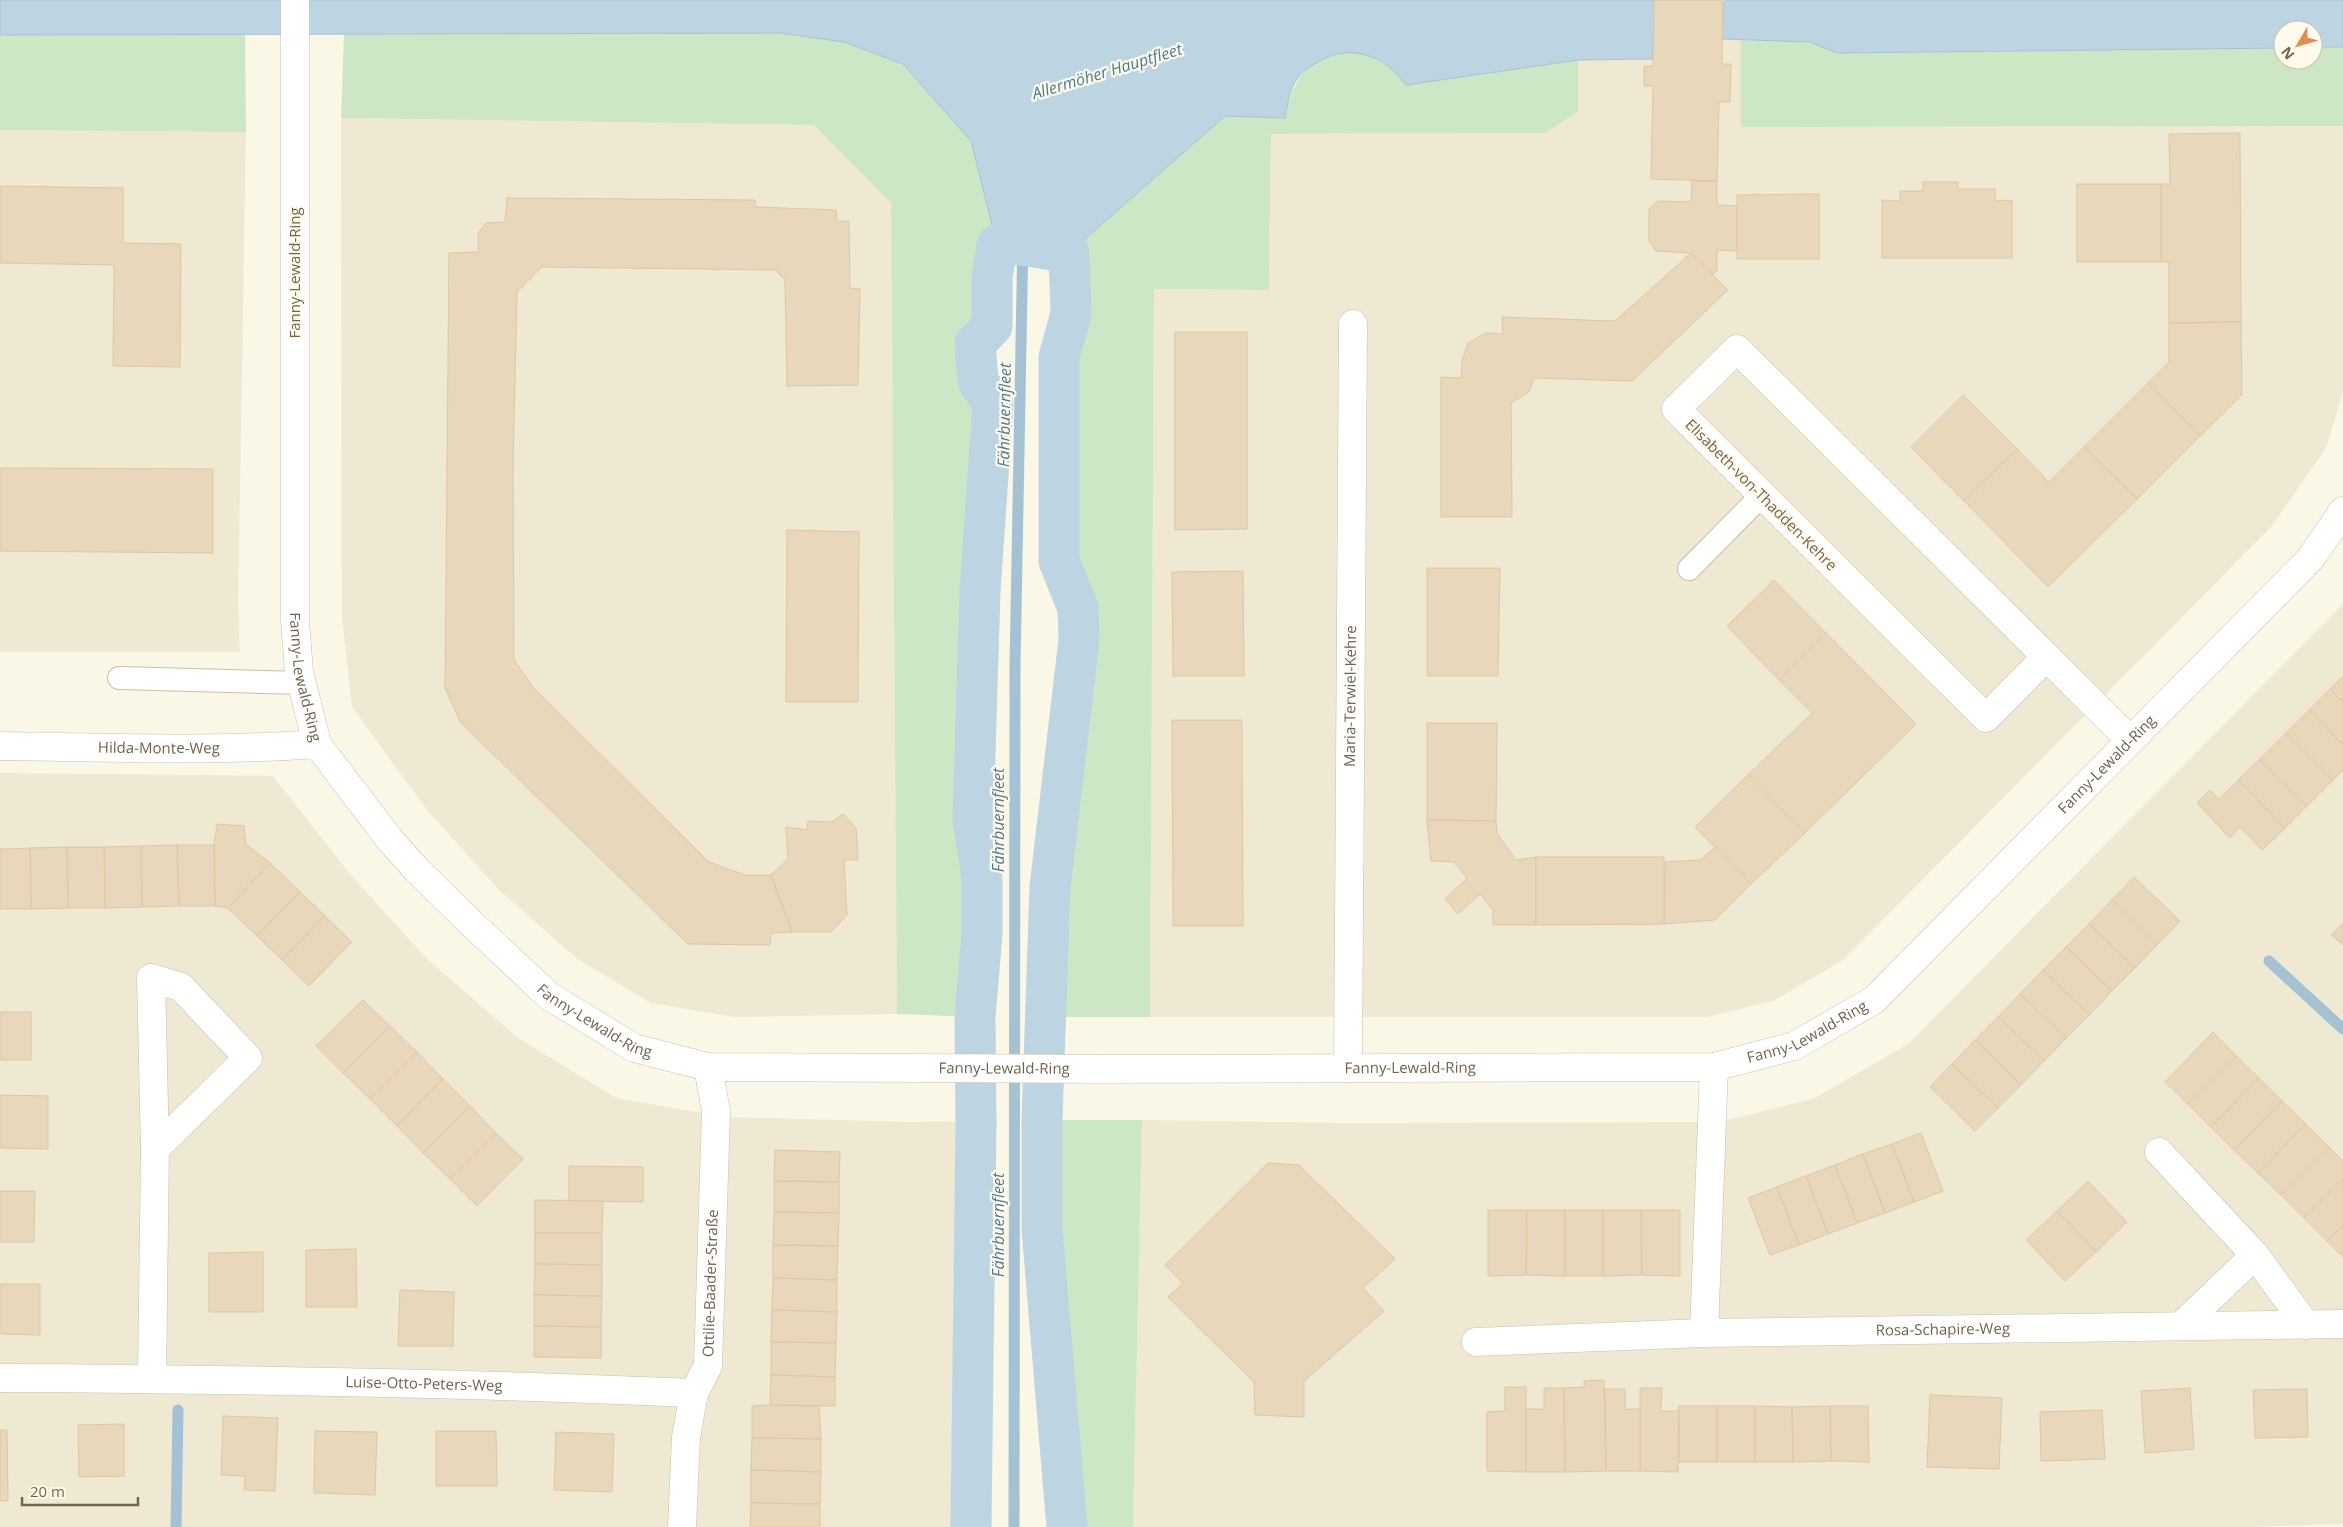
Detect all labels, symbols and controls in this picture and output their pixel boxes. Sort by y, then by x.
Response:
north arrow [2273,20,2323,70]
water label: Allermöher Hauptfleet [1028,37,1185,105]
text: N [2276,43,2298,64]
street label: Fanny-Lewald-Ring [284,207,304,339]
water label: Fährbuernfleet [992,362,1016,467]
street label: Elisabeth-von-Thadden-Kehre [1681,414,1842,575]
street label: Fanny-Lewald-Ring [286,612,327,744]
street label: Maria-Terwiel-Kehre [1339,625,1360,767]
street label: Fanny-Lewald-Ring [2053,710,2159,818]
street label: Hilda-Monte-Weg [98,737,220,757]
water label: Fährbuernfleet [987,767,1009,872]
street label: Fanny-Lewald-Ring [533,979,654,1061]
street label: Fanny-Lewald-Ring [1745,995,1870,1067]
street label: Fanny-Lewald-Ring [938,1057,1070,1078]
street label: Fanny-Lewald-Ring [1344,1057,1476,1077]
water label: Fährbuernfleet [987,1172,1009,1277]
street label: Ottilie-Baader-Straße [697,1209,722,1357]
street label: Rosa-Schapire-Weg [1875,1318,2010,1340]
street label: Luise-Otto-Peters-Weg [345,1371,503,1395]
scale bar [22,1474,139,1506]
text: 20 m [30,1481,65,1501]

